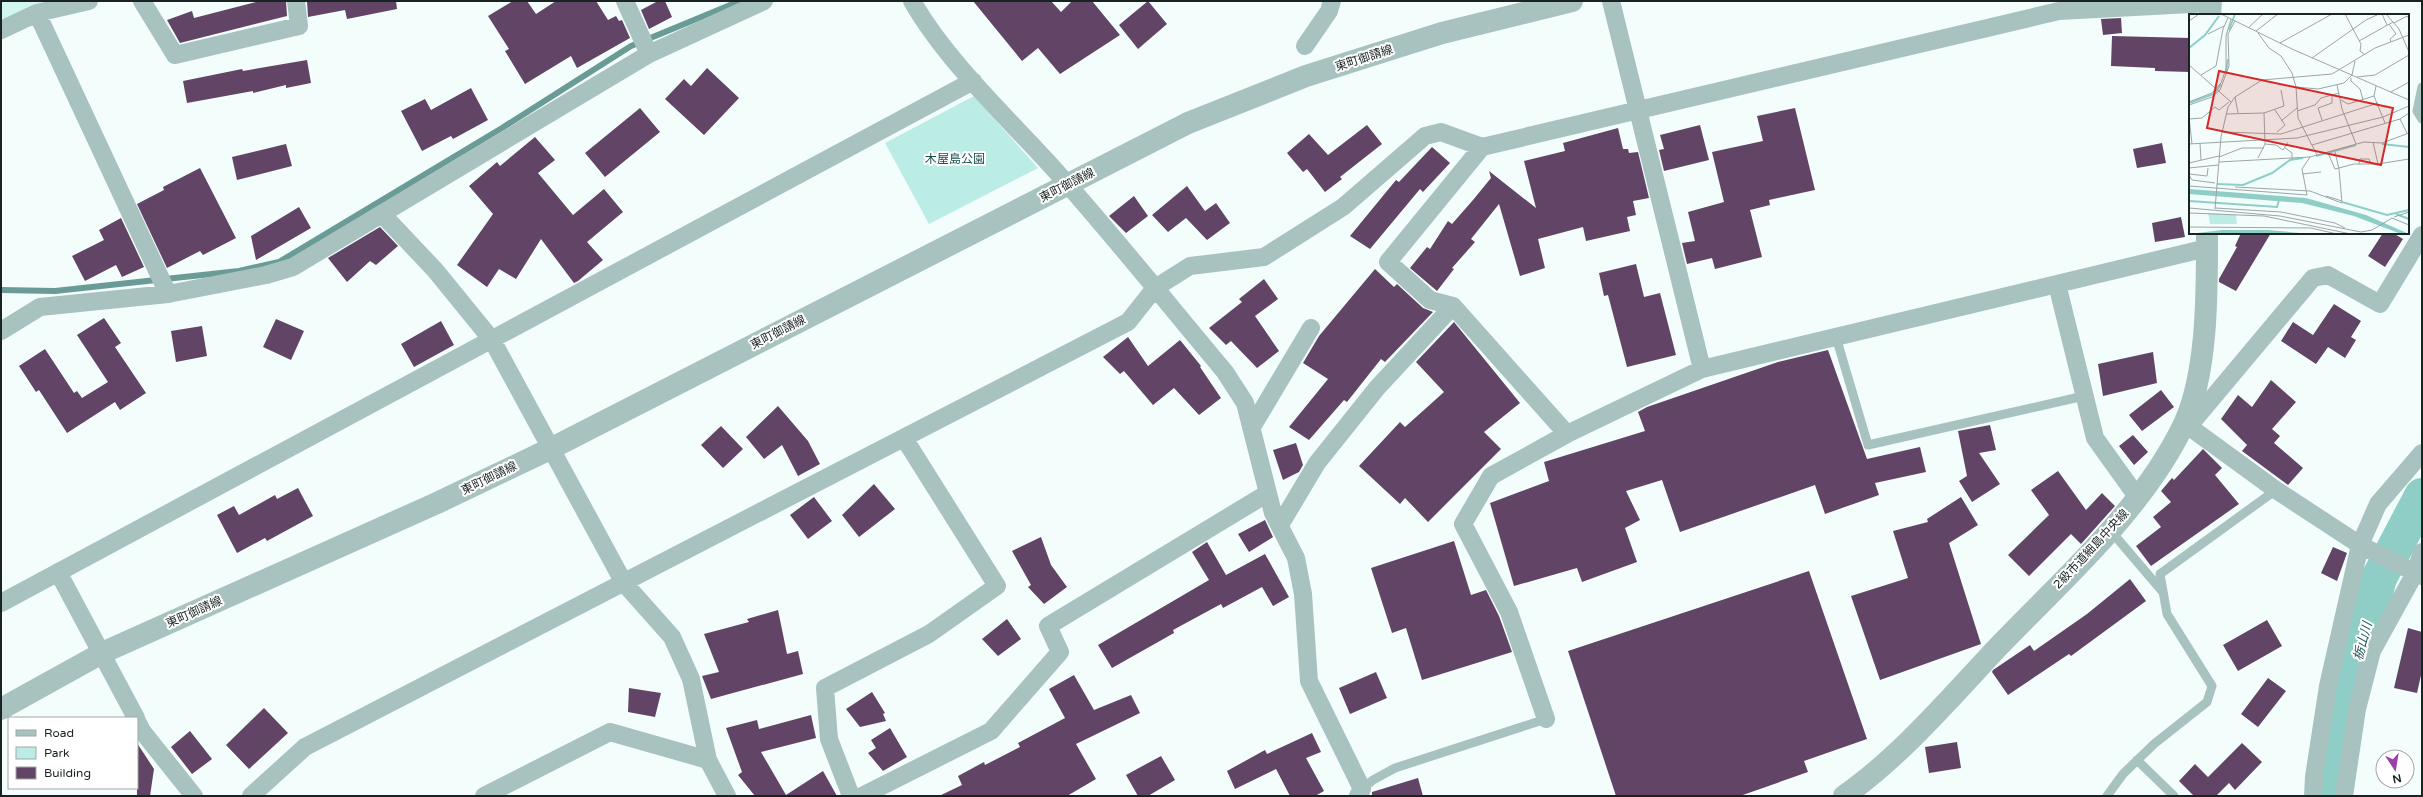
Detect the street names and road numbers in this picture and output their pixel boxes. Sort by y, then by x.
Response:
street label: 東町御請線 [1333,42,1395,74]
street label: 東町御請線 [1037,165,1097,205]
street label: 東町御請線 [748,312,808,352]
street label: 東町御請線 [459,459,519,497]
street label: 2級市道細島中央線 [2051,506,2131,592]
street label: 東町御請線 [164,593,224,631]

